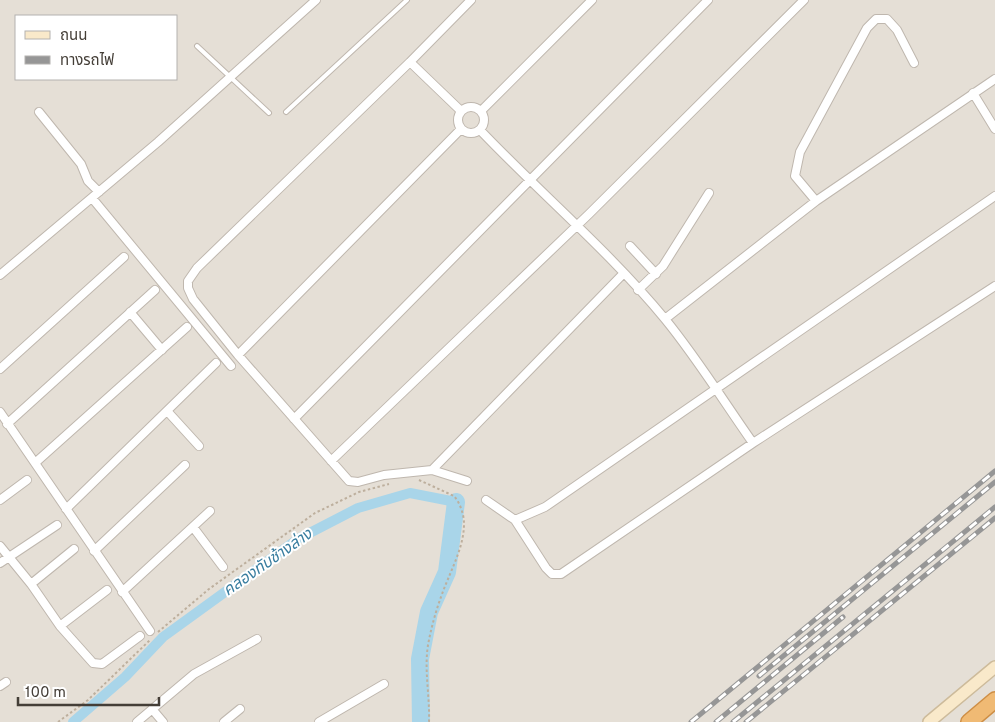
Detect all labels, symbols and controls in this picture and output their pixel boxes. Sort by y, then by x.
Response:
legend [15,15,178,80]
text: ถนน [60,27,87,46]
text: ทางรถไฟ [60,52,114,71]
water label: คลองทับช้างล่าง [220,524,318,601]
scale bar [18,674,159,706]
text: 100 m [25,684,66,703]

